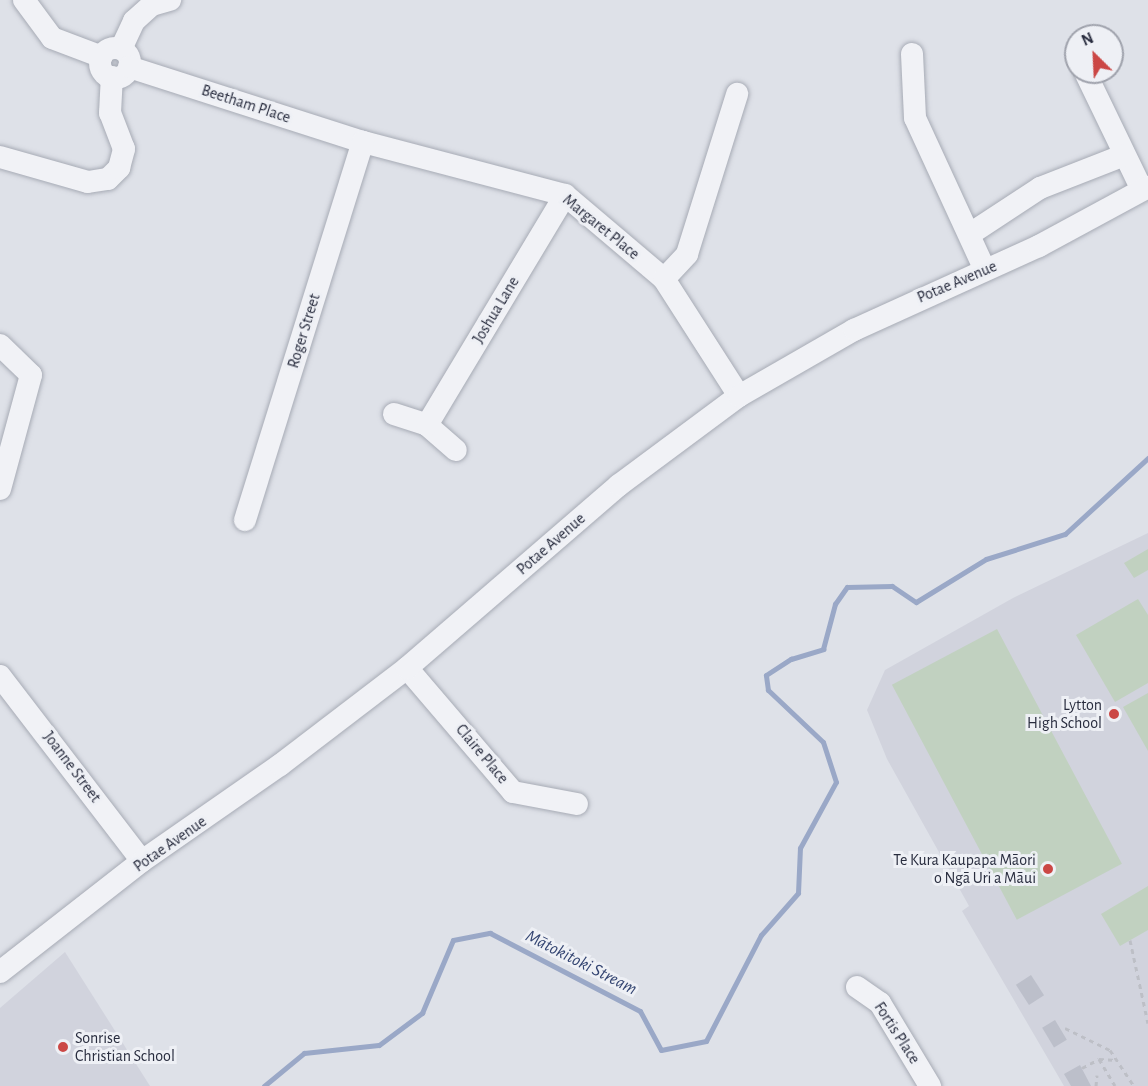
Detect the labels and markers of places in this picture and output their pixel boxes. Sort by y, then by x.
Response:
place label: Lytton High School [1027,695,1102,733]
marker: Lytton High School [1107,707,1121,721]
place label: Te Kura Kaupapa Māori o Ngā Uri a Māui [893,850,1036,888]
marker: Te Kura Kaupapa Māori o Ngā Uri a Māui [1041,862,1055,876]
place label: Sonrise Christian School [75,1028,175,1066]
marker: Sonrise Christian School [56,1040,70,1054]

